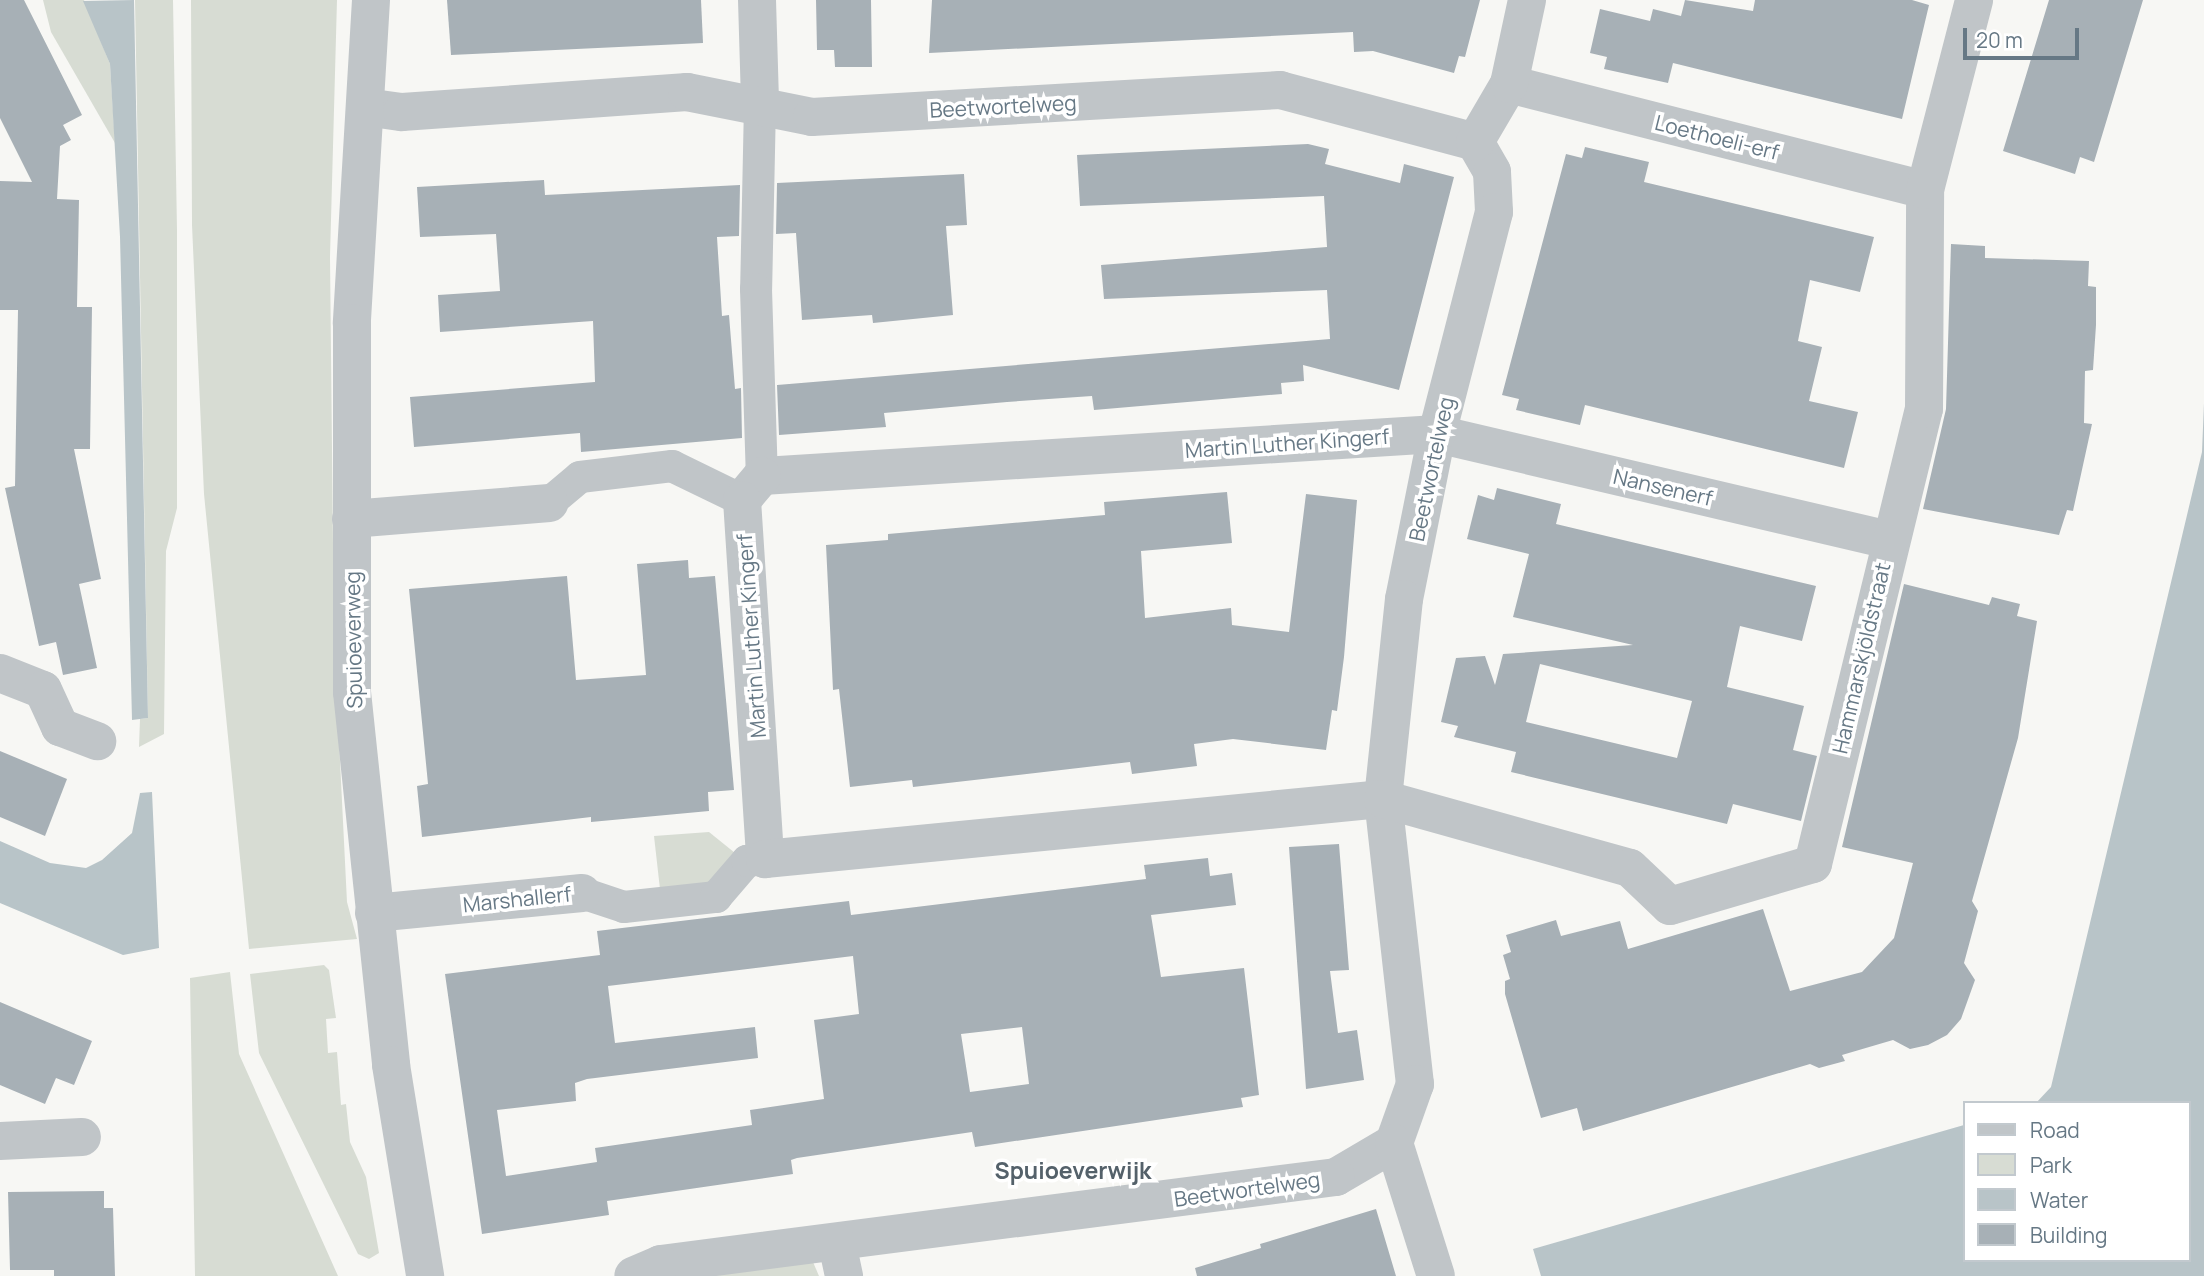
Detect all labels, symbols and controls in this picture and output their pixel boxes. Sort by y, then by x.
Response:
scale bar [1966,14,2082,58]
text: 20 m [1976,26,2023,54]
street label: Beetwortelweg [929,90,1077,122]
street label: Loethoeli-erf [1652,109,1782,165]
street label: Beetwortelweg [1403,394,1459,544]
street label: Martin Luther Kingerf [1184,423,1390,463]
street label: Nansenerf [1611,463,1715,511]
street label: Martin Luther Kingerf [731,533,771,739]
street label: Hammarskjöldstraat [1827,560,1895,756]
street label: Spuioeverweg [339,571,367,709]
street label: Marshallerf [462,881,572,917]
legend [1962,1101,2190,1262]
text: Road [2030,1116,2080,1144]
text: Park [2030,1151,2072,1179]
district label: Spuioeverwijk [995,1156,1151,1184]
street label: Beetwortelweg [1172,1166,1322,1212]
text: Water [2030,1186,2088,1214]
text: Building [2030,1221,2107,1249]

